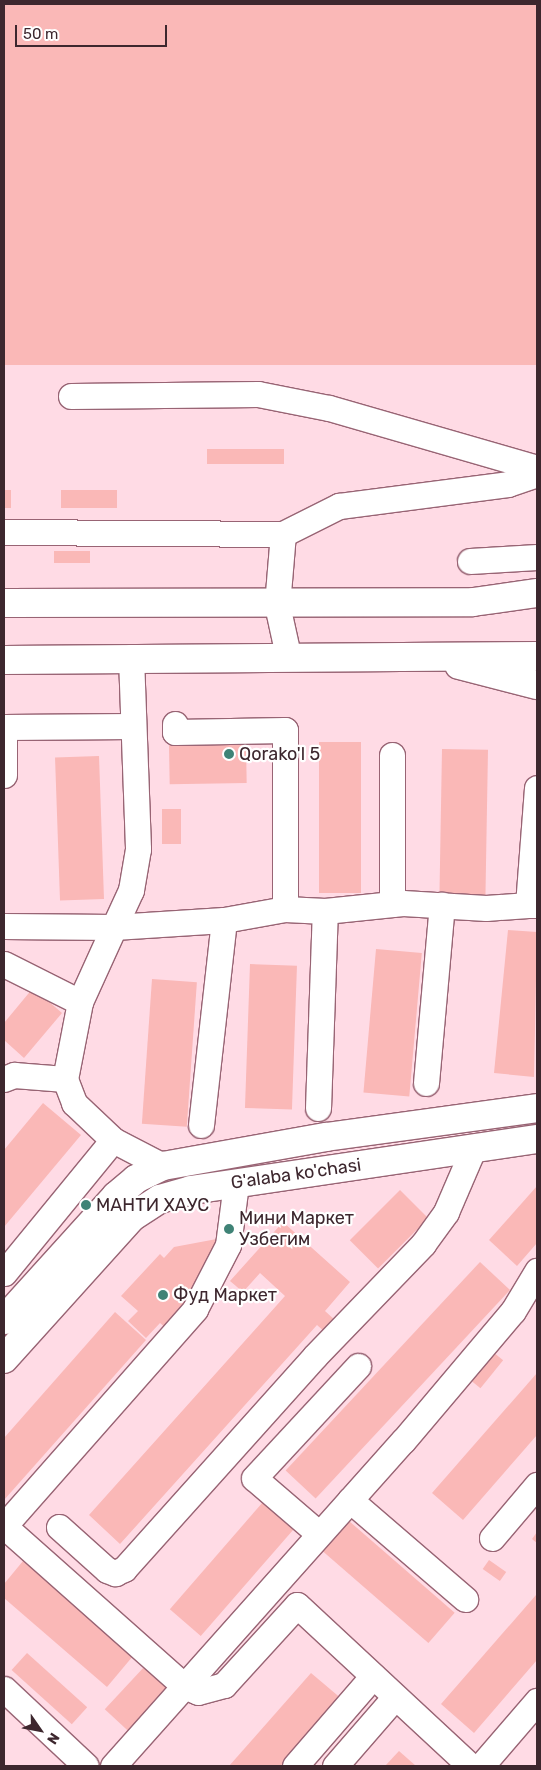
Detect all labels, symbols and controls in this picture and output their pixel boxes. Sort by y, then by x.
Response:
scale bar [18,15,170,47]
text: 50 m [23,25,58,43]
place label: Qorako'l 5 [239,743,320,765]
marker: Qorako'l 5 [223,748,235,760]
street label: G'alaba ko'chasi [229,1154,363,1194]
place label: МАНТИ ХАУС [96,1194,209,1216]
marker: МАНТИ ХАУС [80,1199,92,1211]
place label: Мини Маркет Узбегим [239,1208,354,1250]
marker: Мини Маркет Узбегим [223,1223,235,1235]
place label: Фуд Маркет [173,1284,277,1306]
marker: Фуд Маркет [157,1289,169,1301]
north arrow [15,1705,65,1755]
text: N [43,1730,63,1747]

